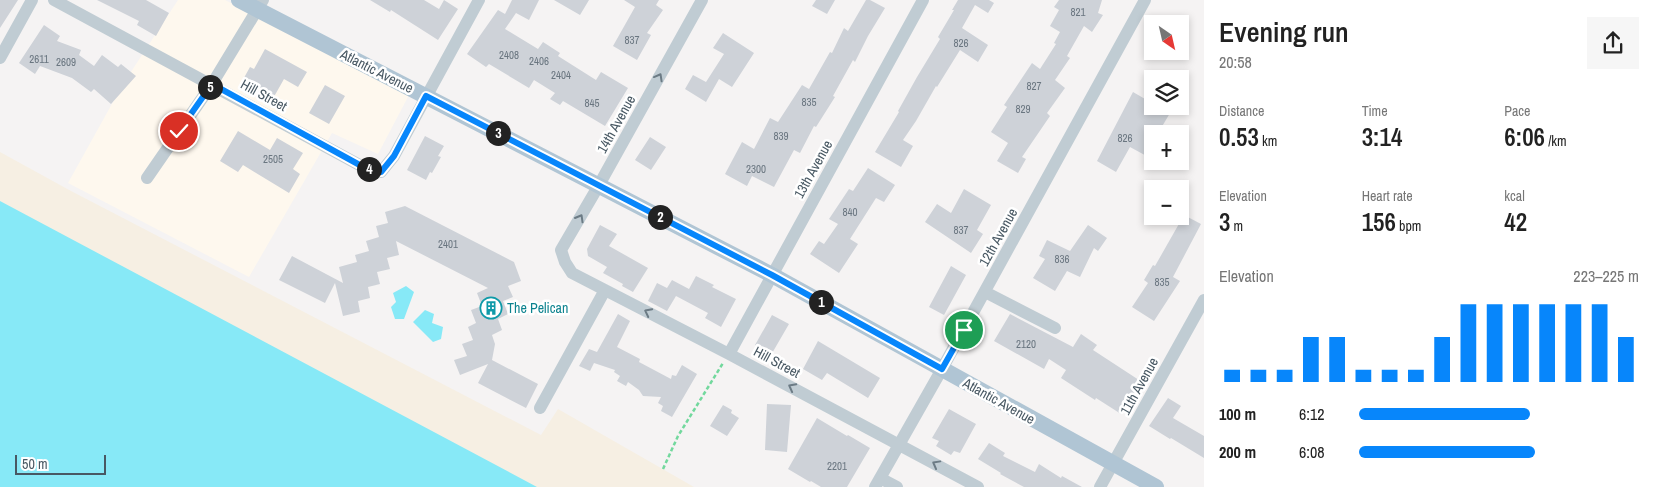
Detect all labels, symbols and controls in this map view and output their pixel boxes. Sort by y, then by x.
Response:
house number: 821 [1070,5,1086,19]
text: Evening run [1219,13,1349,51]
north arrow [1144,15,1189,60]
map controls [1144,15,1189,225]
button: share [1587,17,1639,69]
house number: 837 [624,33,640,47]
house number: 826 [953,36,969,50]
street label: Atlantic Avenue [337,44,417,97]
house number: 2408 [499,48,519,62]
text: 20:58 [1219,51,1252,73]
house number: 2611 [29,52,49,66]
house number: 2406 [529,54,549,68]
house number: 2609 [56,55,76,69]
house number: 2404 [551,68,571,82]
button: layers [1144,70,1189,115]
one-way arrow [653,73,663,82]
pin: 5 [198,74,222,100]
street label: Hill Street [238,75,290,115]
text: 5 [207,78,214,96]
house number: 827 [1026,79,1042,93]
street label: 14th Avenue [593,92,639,156]
house number: 835 [801,95,817,109]
house number: 845 [584,96,600,110]
house number: 829 [1015,102,1031,116]
text: Distance [1219,102,1264,120]
text: Time [1362,102,1388,120]
text: Pace [1504,102,1531,120]
pin [158,110,200,152]
icon: check [165,117,193,145]
pin: 3 [486,120,510,146]
text: 0.53 [1219,120,1259,154]
text: 3:14 [1362,120,1402,154]
text: 6:06 [1504,120,1545,154]
text: 3 [495,124,502,142]
button: + [1144,125,1189,170]
house number: 839 [773,129,789,143]
house number: 826 [1117,131,1133,145]
text: km [1259,132,1277,150]
text: /km [1545,132,1567,150]
street label: 13th Avenue [790,137,836,201]
house number: 2505 [263,152,283,166]
pin: 4 [356,156,382,182]
text: 4 [366,160,373,178]
house number: 2300 [746,162,766,176]
button: − [1144,180,1189,225]
text: Elevation [1219,187,1267,205]
text: Heart rate [1362,187,1413,205]
text: kcal [1504,187,1525,205]
pin: 2 [648,204,672,230]
house number: 840 [842,205,858,219]
street label: 12th Avenue [975,205,1021,269]
text: 3 [1219,205,1230,239]
text: 156 [1362,205,1396,239]
text: 42 [1504,205,1527,239]
text: 2 [657,208,664,226]
one-way arrow [573,215,583,224]
text: m [1230,217,1243,235]
text: bpm [1396,217,1421,235]
house number: 837 [953,223,969,237]
house number: 2401 [438,237,458,251]
house number: 836 [1054,252,1070,266]
text: Elevation [1219,265,1274,287]
text: 223–225 m [1573,265,1639,287]
house number: 835 [1154,275,1170,289]
pin: 1 [808,290,834,314]
text: 1 [818,293,825,311]
building icon: The Pelican [479,296,503,320]
place label: The Pelican [507,299,568,317]
one-way arrow [644,308,653,318]
pin [943,309,985,351]
icon: arrive [950,316,978,344]
house number: 2120 [1016,337,1036,351]
street label: Hill Street [751,342,803,382]
street label: 11th Avenue [1116,354,1162,418]
street label: Atlantic Avenue [959,373,1038,428]
one-way arrow [788,383,797,393]
text: 100 m [1219,403,1256,425]
text: 6:12 [1299,403,1325,425]
text: 200 m [1219,441,1256,463]
text: 6:08 [1299,441,1325,463]
scale bar [15,452,106,475]
text: 50 m [22,455,48,473]
house number: 2201 [827,459,847,473]
one-way arrow [932,460,941,470]

